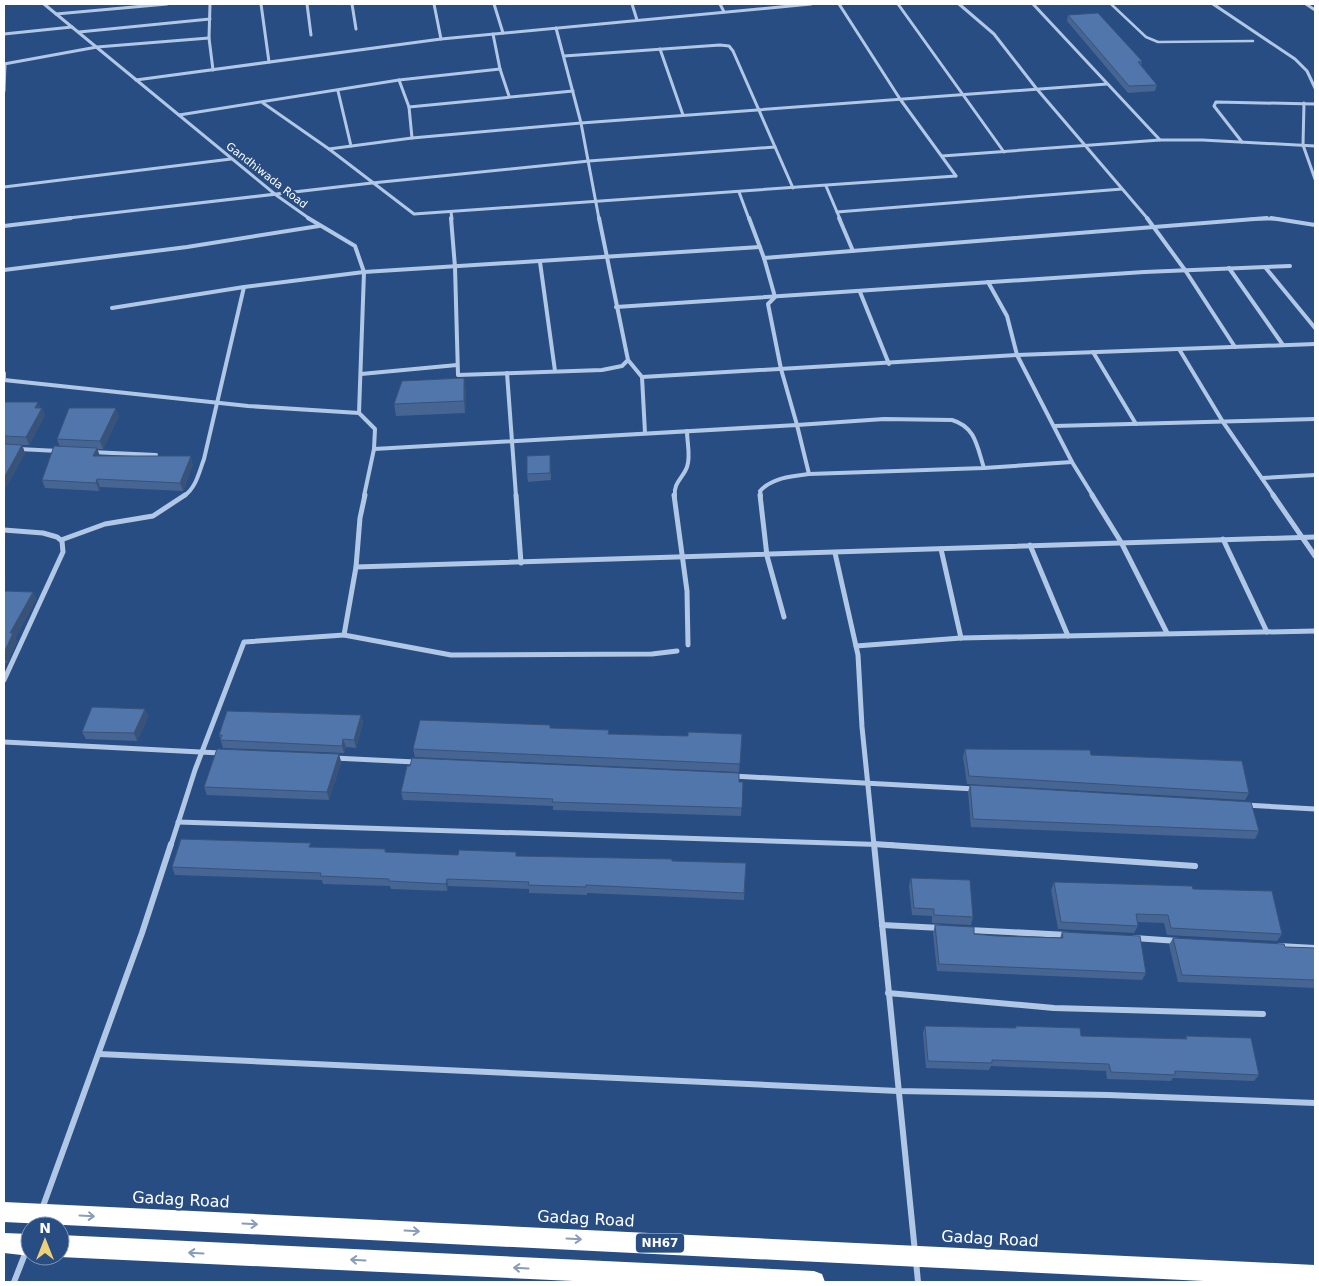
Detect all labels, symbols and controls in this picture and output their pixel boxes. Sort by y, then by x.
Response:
street label: Gandhiwada Road [223,140,310,211]
street label: Gadag Road [132,1187,230,1212]
street label: Gadag Road [537,1206,635,1231]
one-way arrow [79,1212,95,1221]
north arrow [20,1216,70,1266]
one-way arrow [241,1219,257,1228]
text: N [39,1220,51,1236]
street label: Gadag Road [941,1226,1039,1251]
one-way arrow [404,1227,420,1236]
road number: NH67 [636,1234,684,1252]
one-way arrow [566,1235,582,1244]
one-way arrow [188,1248,204,1257]
one-way arrow [351,1256,367,1265]
one-way arrow [513,1264,529,1273]

